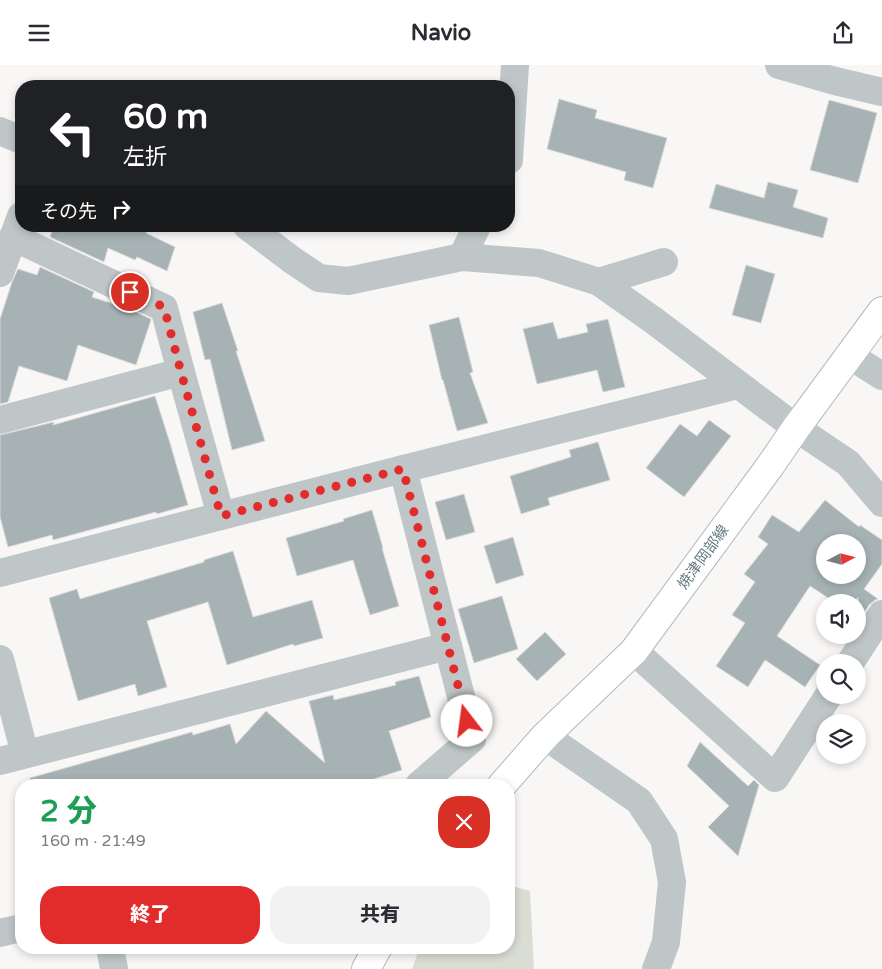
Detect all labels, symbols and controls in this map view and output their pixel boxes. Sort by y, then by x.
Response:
icon: menu [25,19,53,47]
icon: share [829,19,857,47]
text: Navio [411,20,471,46]
text: 60 m [123,96,208,138]
icon: left [40,100,105,165]
text: 左折 [123,144,167,170]
icon: right [107,195,135,223]
text: その先 [40,201,97,223]
pin [109,271,151,313]
icon: arrive [116,278,144,306]
street label: 焼津岡部線 [674,521,732,593]
north arrow [816,534,866,584]
map controls [816,534,866,764]
button: sound [816,594,866,644]
button: search [816,654,866,704]
position arrow [440,694,492,746]
button: layers [816,714,866,764]
text: 2 分 [40,793,97,830]
button: close [438,796,490,848]
text: 160 m · 21:49 [40,831,146,851]
button: 終了 [40,886,260,944]
button: 共有 [270,886,490,944]

